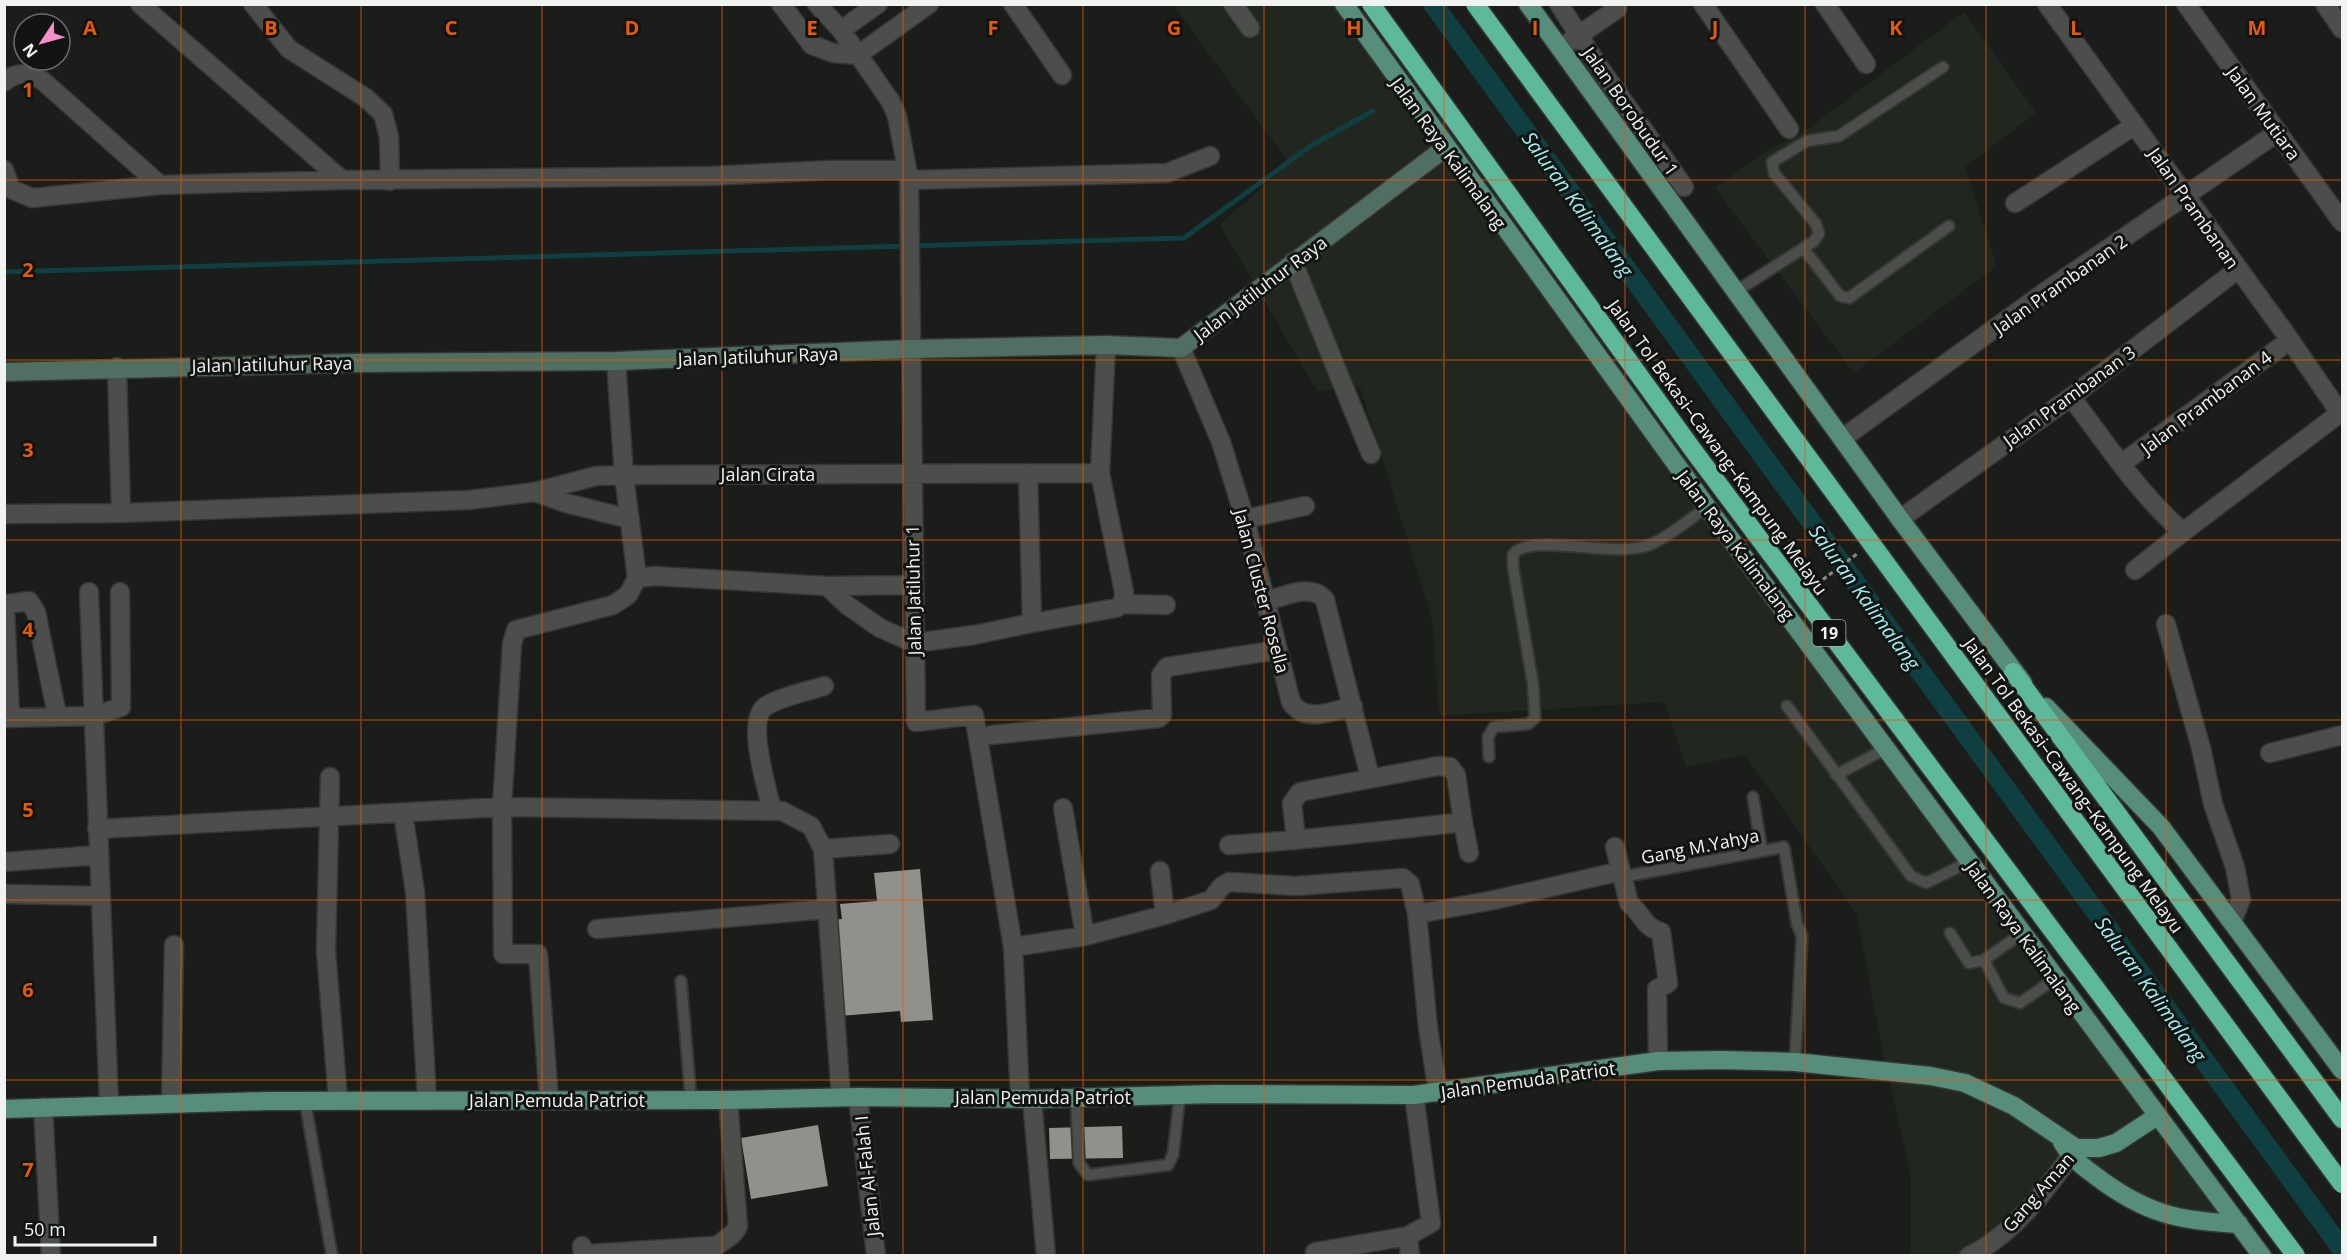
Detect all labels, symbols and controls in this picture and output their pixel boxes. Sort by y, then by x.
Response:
north arrow [12,12,72,72]
text: A [83,14,97,41]
text: B [264,14,278,41]
text: C [445,14,458,41]
text: D [625,14,639,41]
text: E [806,14,818,41]
text: F [988,14,998,41]
text: G [1167,14,1181,41]
text: H [1346,14,1362,41]
text: I [1532,14,1538,41]
text: J [1710,14,1718,41]
text: K [1889,14,1903,41]
text: L [2070,14,2082,41]
text: M [2248,14,2266,41]
text: N [17,39,43,63]
street label: Jalan Borobudur 1 [1576,40,1684,180]
street label: Jalan Mutiara [2221,60,2306,165]
street label: Jalan Raya Kalimalang [1385,71,1512,234]
text: 1 [22,76,34,103]
water label: Saluran Kalimalang [1516,126,1640,283]
street label: Jalan Prambanan [2142,141,2245,273]
street label: Jalan Prambanan 2 [1987,229,2132,340]
street label: Jalan Jatiluhur Raya [1187,230,1331,347]
text: 2 [22,256,34,283]
street label: Jalan Tol Bekasi–Cawang–Kampung Melayu [1601,293,1833,600]
street label: Jalan Prambanan 3 [1996,340,2140,453]
street label: Jalan Jatiluhur Raya [675,341,839,371]
street label: Jalan Prambanan 4 [2134,345,2276,460]
street label: Jalan Jatiluhur Raya [189,351,353,377]
text: 3 [22,436,34,463]
street label: Jalan Cirata [719,462,815,486]
street label: Jalan Raya Kalimalang [1670,463,1800,625]
street label: Jalan Cluster Rosella [1228,504,1295,676]
water label: Saluran Kalimalang [1803,519,1927,676]
street label: Jalan Jatiluhur 1 [900,524,926,658]
text: 4 [22,616,34,643]
road number: 19 [1812,620,1846,646]
street label: Jalan Tol Bekasi–Cawang–Kampung Melayu [1957,631,2189,938]
text: 5 [22,796,34,823]
street label: Gang M.Yahya [1639,823,1761,869]
street label: Jalan Raya Kalimalang [1960,855,2087,1018]
water label: Saluran Kalimalang [2089,911,2213,1068]
text: 6 [22,976,34,1003]
street label: Jalan Pemuda Patriot [1437,1056,1617,1104]
street label: Jalan Pemuda Patriot [953,1085,1131,1109]
street label: Jalan Pemuda Patriot [467,1088,645,1112]
street label: Jalan Al-Falah I [849,1114,885,1240]
street label: Gang Aman [1997,1147,2079,1237]
text: 7 [22,1156,34,1183]
scale bar [15,1209,154,1247]
text: 50 m [24,1217,66,1241]

